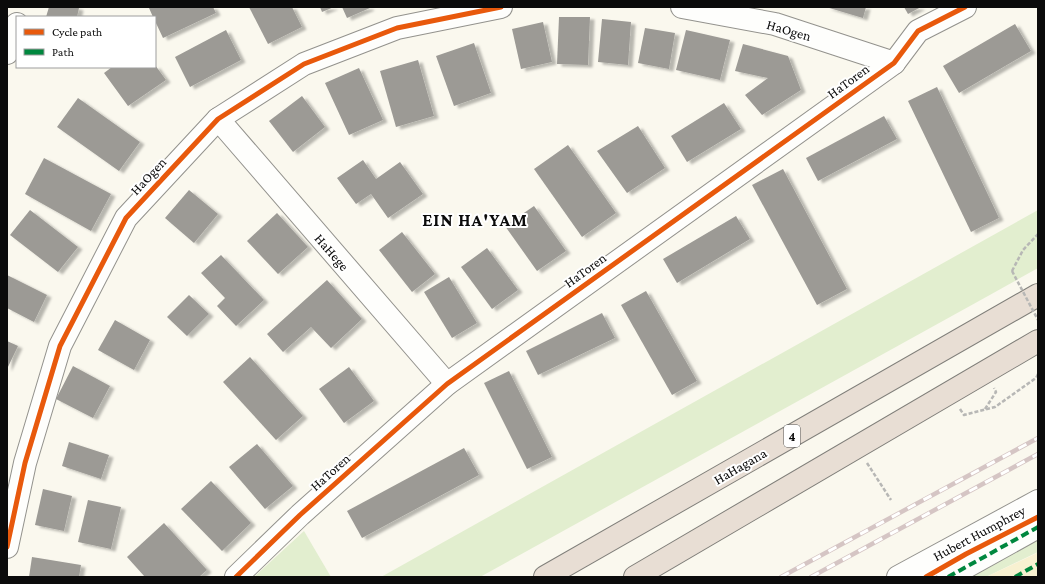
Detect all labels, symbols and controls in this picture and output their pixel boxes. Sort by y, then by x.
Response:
legend [16,16,156,68]
street label: HaOgen [765,16,813,44]
text: Cycle path [52,25,103,39]
text: Path [52,45,74,59]
street label: HaToren [824,60,873,102]
street label: HaOgen [127,154,170,198]
district label: EIN HA'YAM [422,210,528,230]
street label: HaHege [312,230,352,274]
street label: HaToren [561,249,610,291]
road number: 4 [784,425,800,447]
street label: HaHagana [711,444,770,488]
street label: HaToren [307,450,354,494]
street label: Hubert Humphrey [930,502,1028,564]

